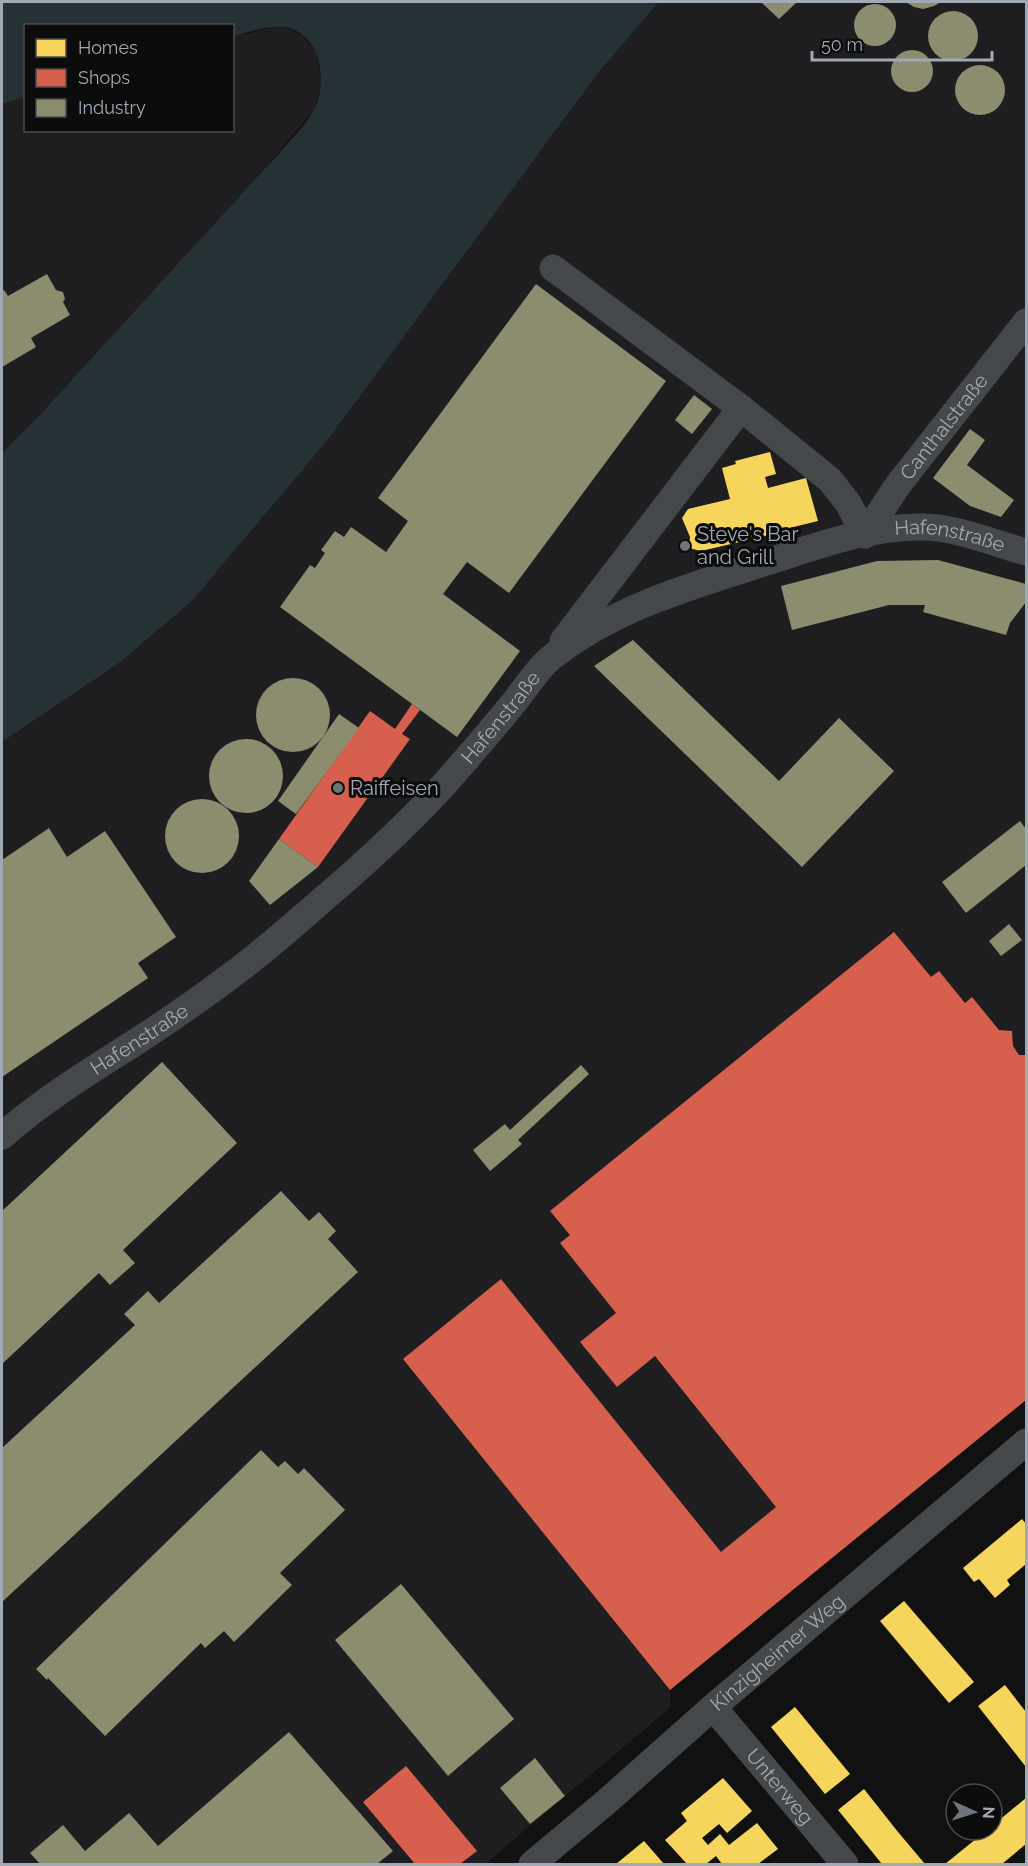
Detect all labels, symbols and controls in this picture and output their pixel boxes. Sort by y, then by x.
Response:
legend [24,24,234,132]
scale bar [812,24,992,62]
text: 50 m [821,34,863,55]
text: Homes [78,37,138,58]
text: Shops [78,67,130,88]
text: Industry [78,97,146,118]
street label: Canthalstraße [895,369,993,484]
street label: Hafenstraße [893,515,1008,557]
place label: Steve's Bar and Grill [697,522,799,569]
marker: Steve's Bar and Grill [678,539,692,553]
street label: Hafenstraße [456,666,545,769]
place label: Raiffeisen [350,776,439,800]
marker: Raiffeisen [331,781,345,795]
street label: Hafenstraße [86,998,193,1080]
street label: Kinzigheimer Weg [705,1589,849,1716]
street label: Unterweg [741,1744,819,1829]
north arrow [944,1782,1004,1842]
text: N [979,1806,998,1819]

